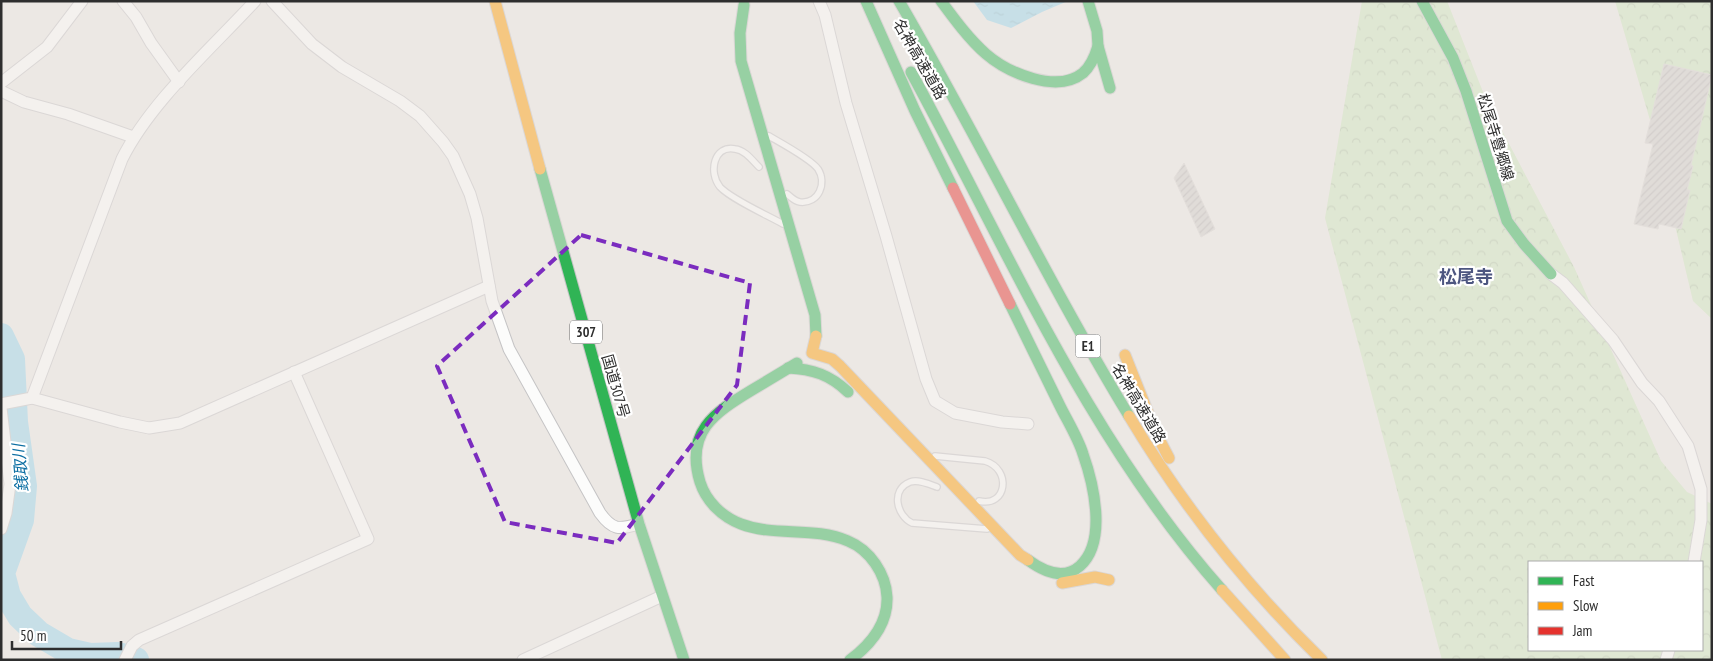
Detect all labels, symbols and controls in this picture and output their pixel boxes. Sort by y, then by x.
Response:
street label: 名神高速道路 [889,15,951,103]
street label: 松尾寺豊郷線 [1474,91,1518,183]
district label: 松尾寺 [1439,265,1493,288]
road number: 307 [570,321,602,344]
road number: E1 [1076,334,1100,358]
street label: 国道307号 [598,352,634,420]
street label: 名神高速道路 [1108,360,1170,446]
water label: 銭取川 [8,441,32,493]
legend [1528,561,1703,651]
text: Fast [1573,571,1594,590]
text: Slow [1573,596,1598,615]
scale bar [12,618,121,650]
text: Jam [1572,621,1592,640]
text: 50 m [20,626,46,645]

